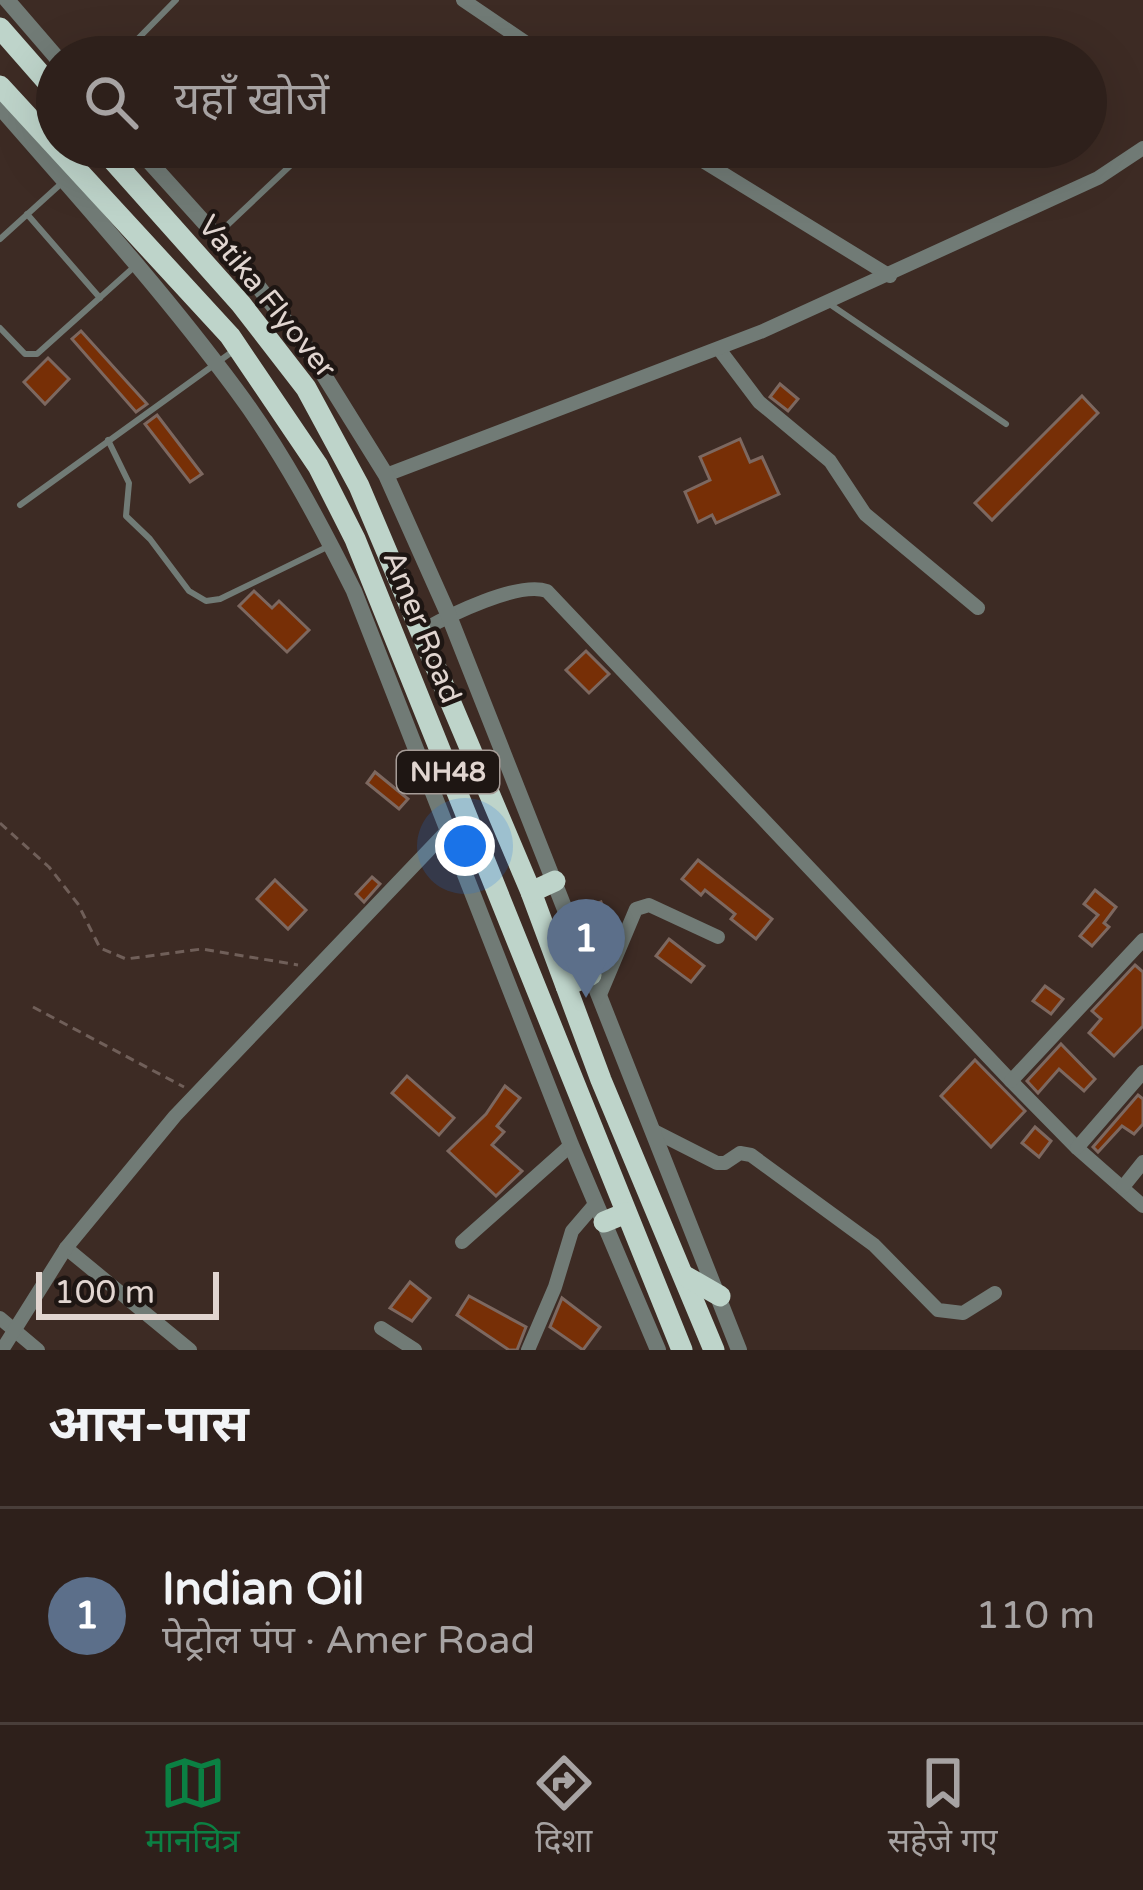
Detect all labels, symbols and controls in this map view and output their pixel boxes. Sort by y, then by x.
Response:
search box [36,36,1107,168]
icon: search [78,69,144,135]
text: यहाँ खोजें [174,73,329,127]
street label: Vatika Flyover [190,208,344,386]
street label: Amer Road [375,545,469,709]
road number: NH48 [397,751,499,793]
your location [435,816,495,876]
pin: 1 [547,899,625,998]
scale bar [36,1266,219,1319]
text: 100 m [54,1273,155,1312]
text: आस-पास [48,1394,249,1456]
text: Indian Oil [162,1563,364,1617]
text: 1 [75,1592,99,1639]
text: 110 m [976,1592,1095,1639]
text: पेट्रोल पंप · Amer Road [162,1617,535,1664]
tab: मानचित्र [145,1750,240,1865]
tab: दिशा [531,1750,597,1865]
tab: सहेजे गए [888,1750,997,1865]

